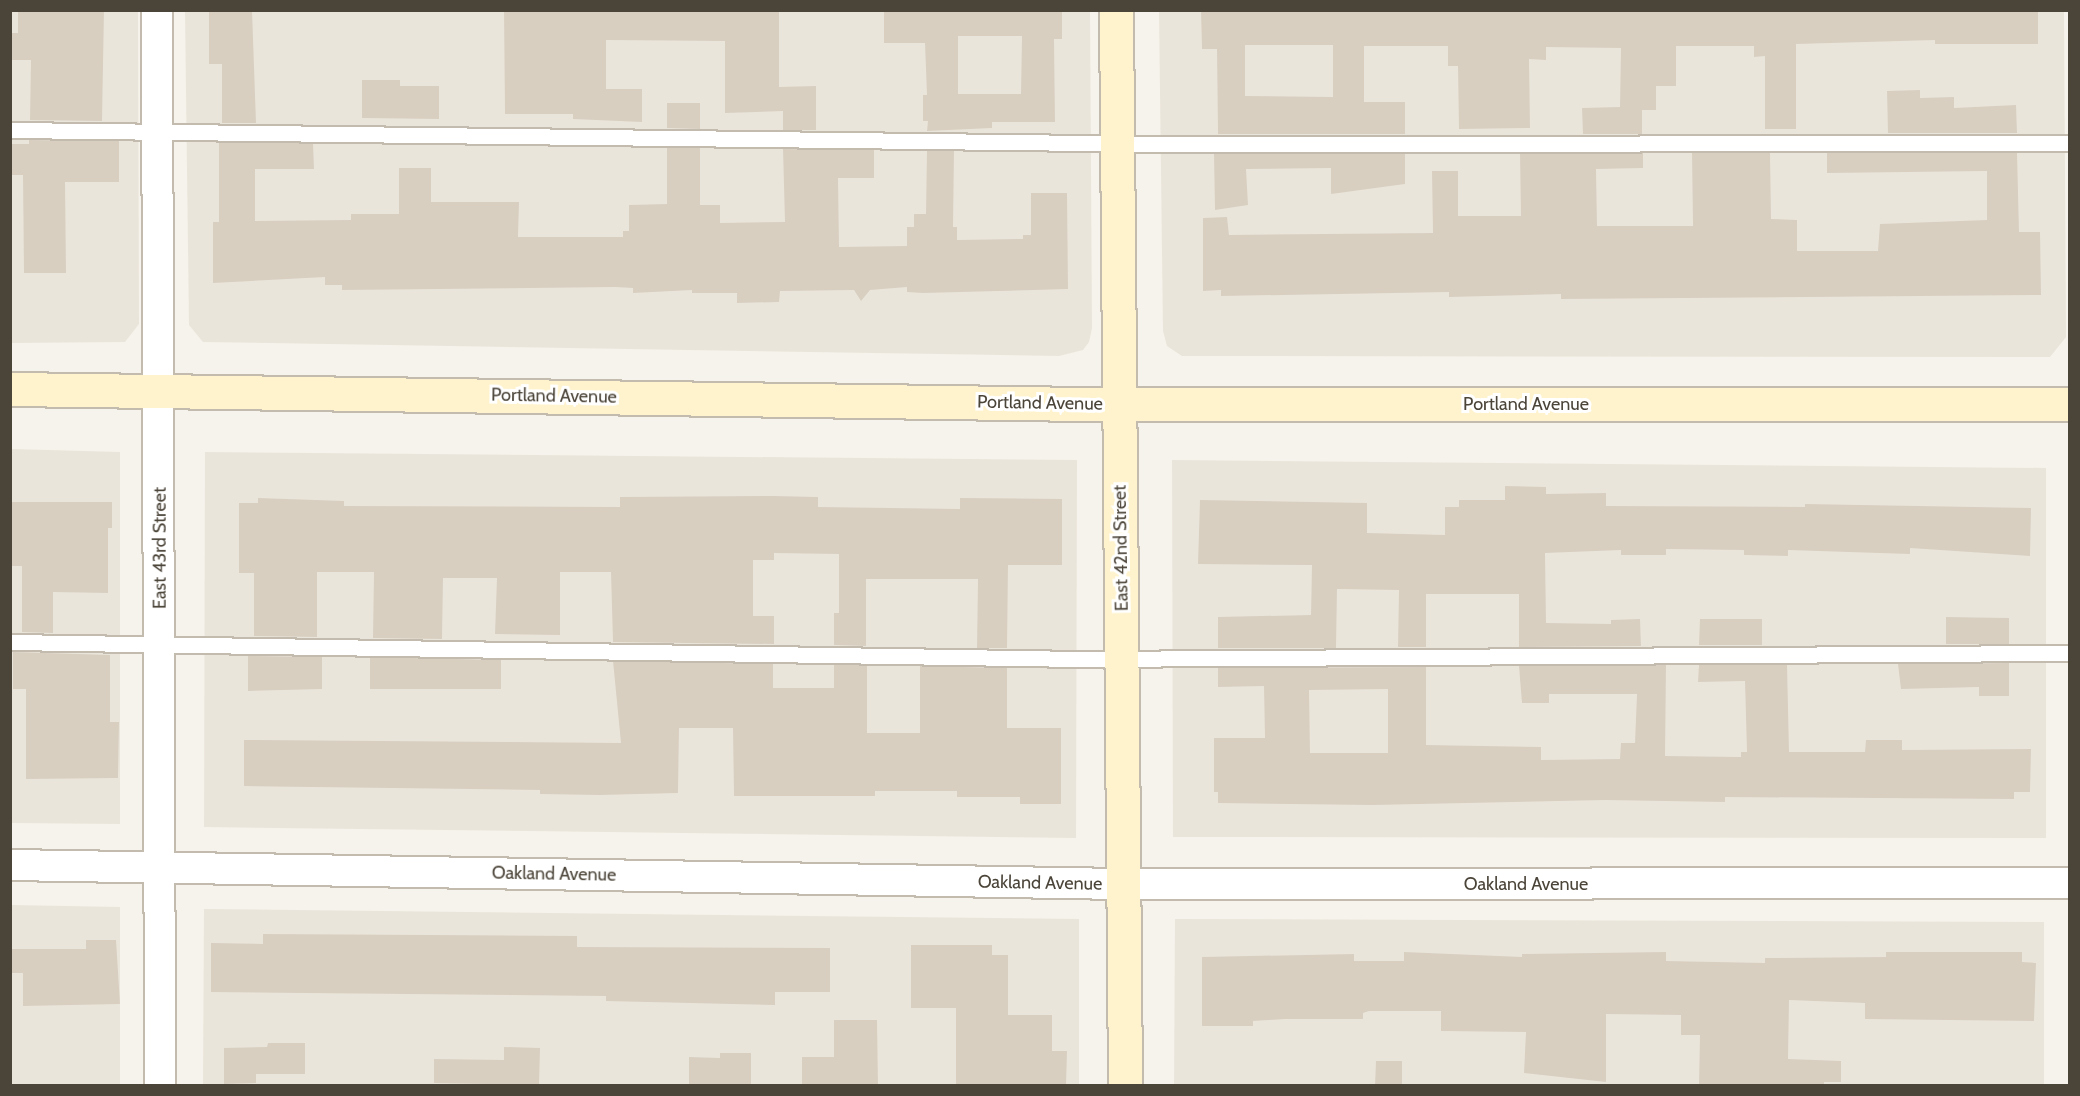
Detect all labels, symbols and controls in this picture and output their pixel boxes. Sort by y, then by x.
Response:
street label: Portland Avenue [491,384,617,408]
street label: Portland Avenue [977,391,1103,415]
street label: Portland Avenue [1463,393,1589,415]
street label: East 42nd Street [1109,485,1133,611]
street label: East 43rd Street [149,487,171,609]
street label: Oakland Avenue [492,862,616,886]
street label: Oakland Avenue [978,871,1102,895]
street label: Oakland Avenue [1464,873,1588,895]

